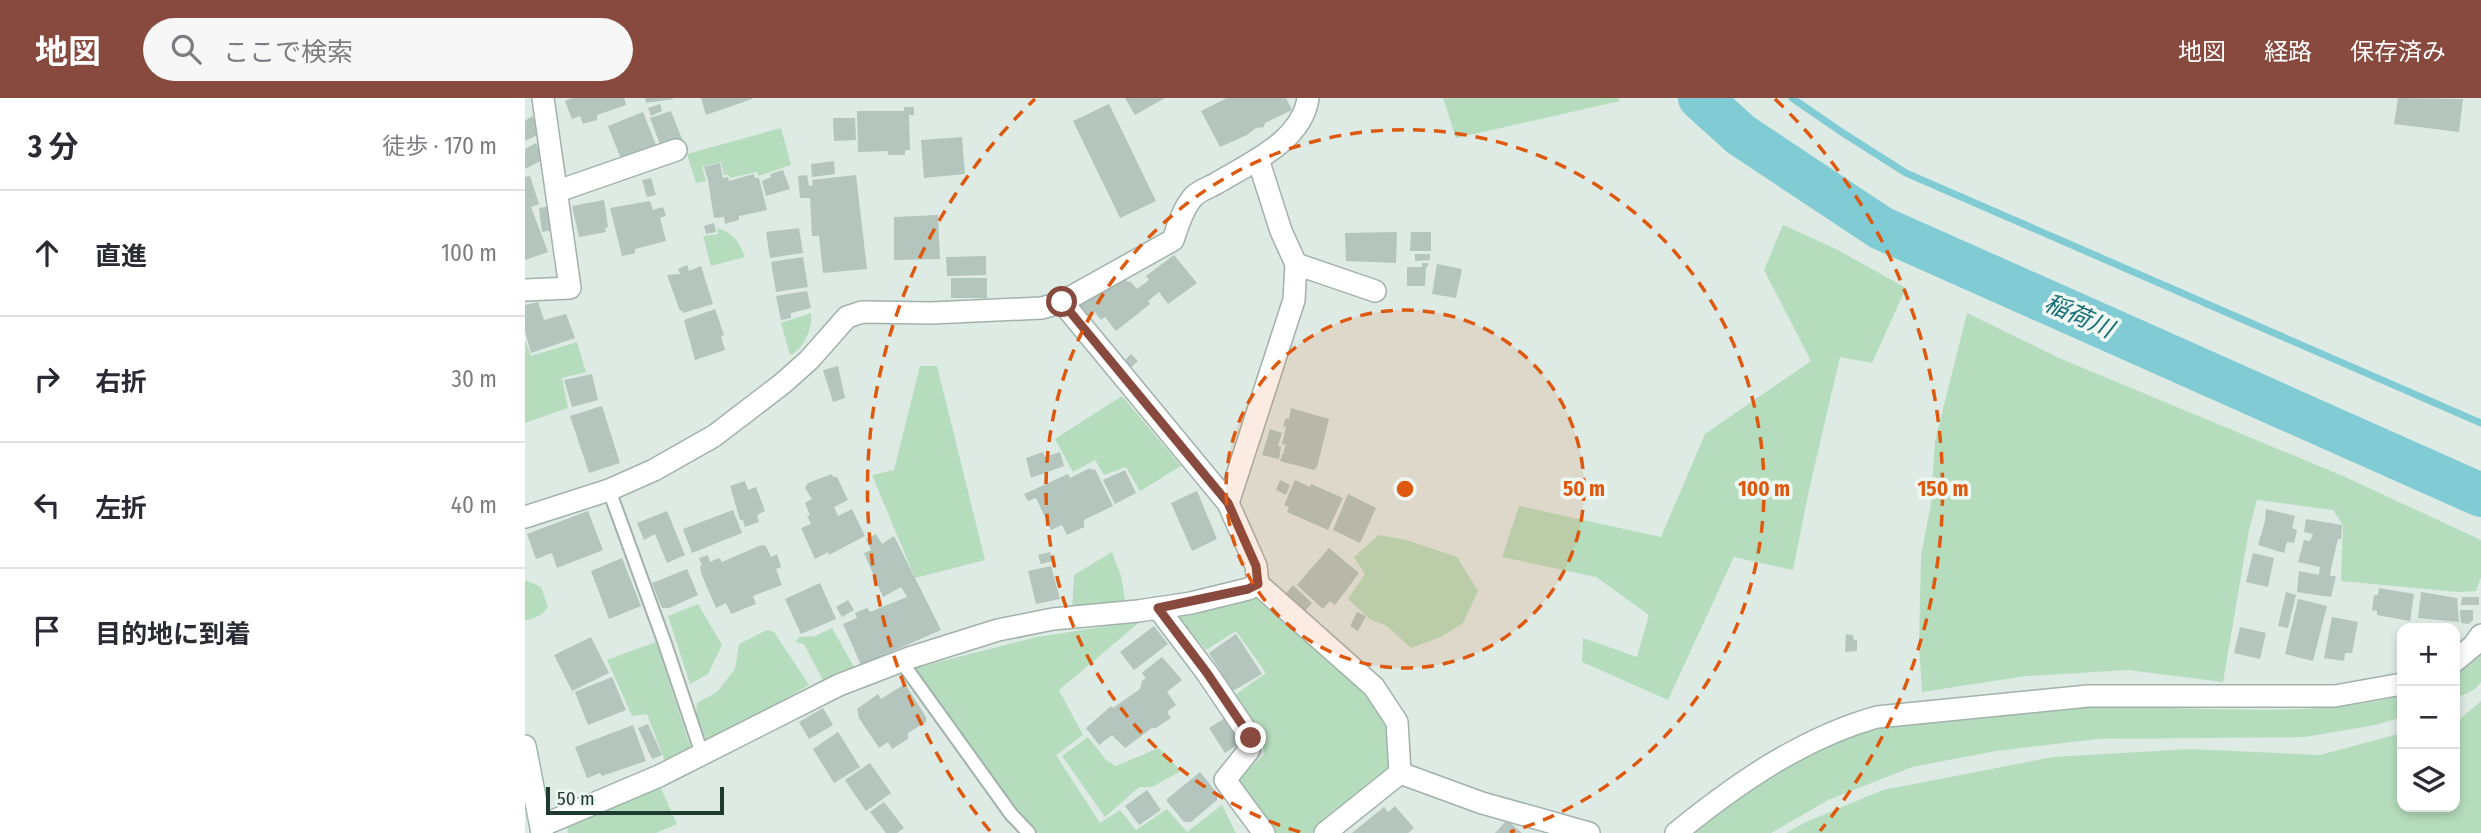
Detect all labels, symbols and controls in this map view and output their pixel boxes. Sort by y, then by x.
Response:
search box [143,18,633,81]
icon: search [167,30,205,68]
text: 地図 [35,32,101,72]
text: ここで検索 [223,37,353,68]
text: 地図 [2178,38,2226,66]
text: 経路 [2264,38,2312,66]
text: 保存済み [2350,38,2446,66]
text: 3 分 [28,129,78,165]
text: 徒歩 · 170 m [382,132,497,160]
icon: ahead [28,234,66,272]
text: 100 m [441,239,497,267]
text: 直進 [95,241,147,272]
route start [1046,286,1077,317]
water label: 稲荷川 [2040,289,2120,345]
icon: right [28,360,66,398]
text: 30 m [452,365,497,393]
text: 右折 [95,367,147,398]
text: 50 m [1563,476,1605,502]
text: 100 m [1738,476,1790,502]
text: 150 m [1917,476,1969,502]
centre of rings [1393,477,1417,501]
icon: left [28,486,66,524]
text: 40 m [451,491,497,519]
text: 左折 [95,493,147,524]
icon: arrive [28,612,66,650]
text: 目的地に到着 [95,619,251,650]
map controls [2397,623,2460,812]
button: + [2397,623,2460,686]
button: − [2397,686,2460,749]
route end [1235,722,1266,753]
button: layers [2397,749,2460,812]
scale bar [546,784,725,816]
text: 50 m [557,787,595,810]

